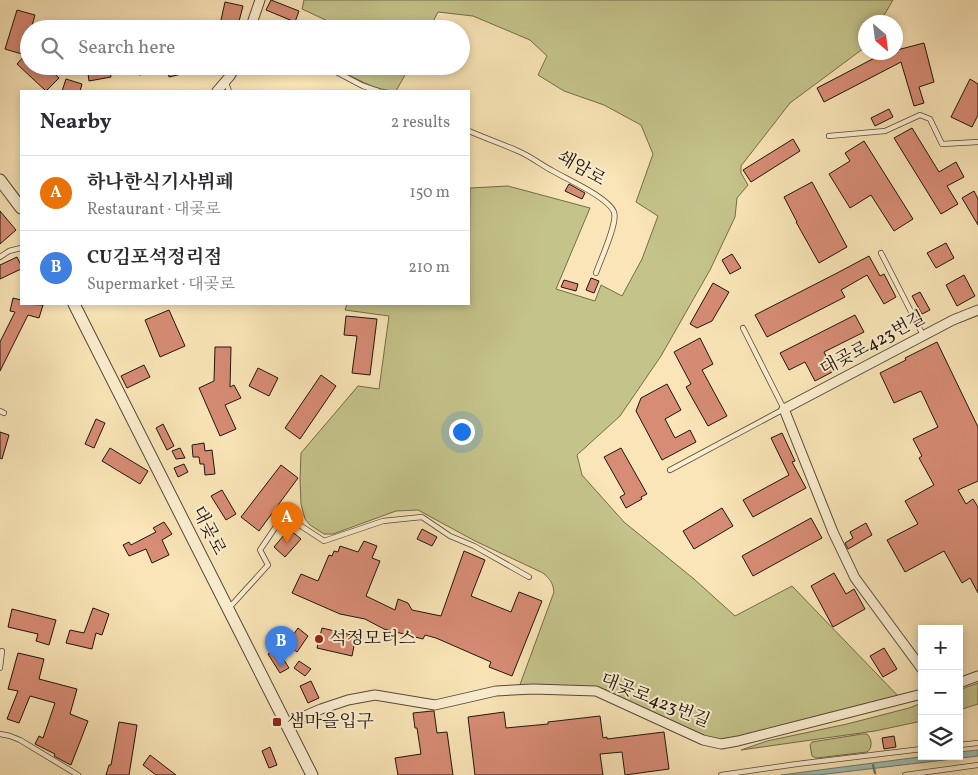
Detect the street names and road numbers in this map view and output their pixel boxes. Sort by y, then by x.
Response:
street label: 쇄암로 [552,145,610,193]
street label: 대곶로423번길 [816,306,930,382]
street label: 대곶로 [185,502,231,560]
street label: 대곶로423번길 [597,668,713,734]

